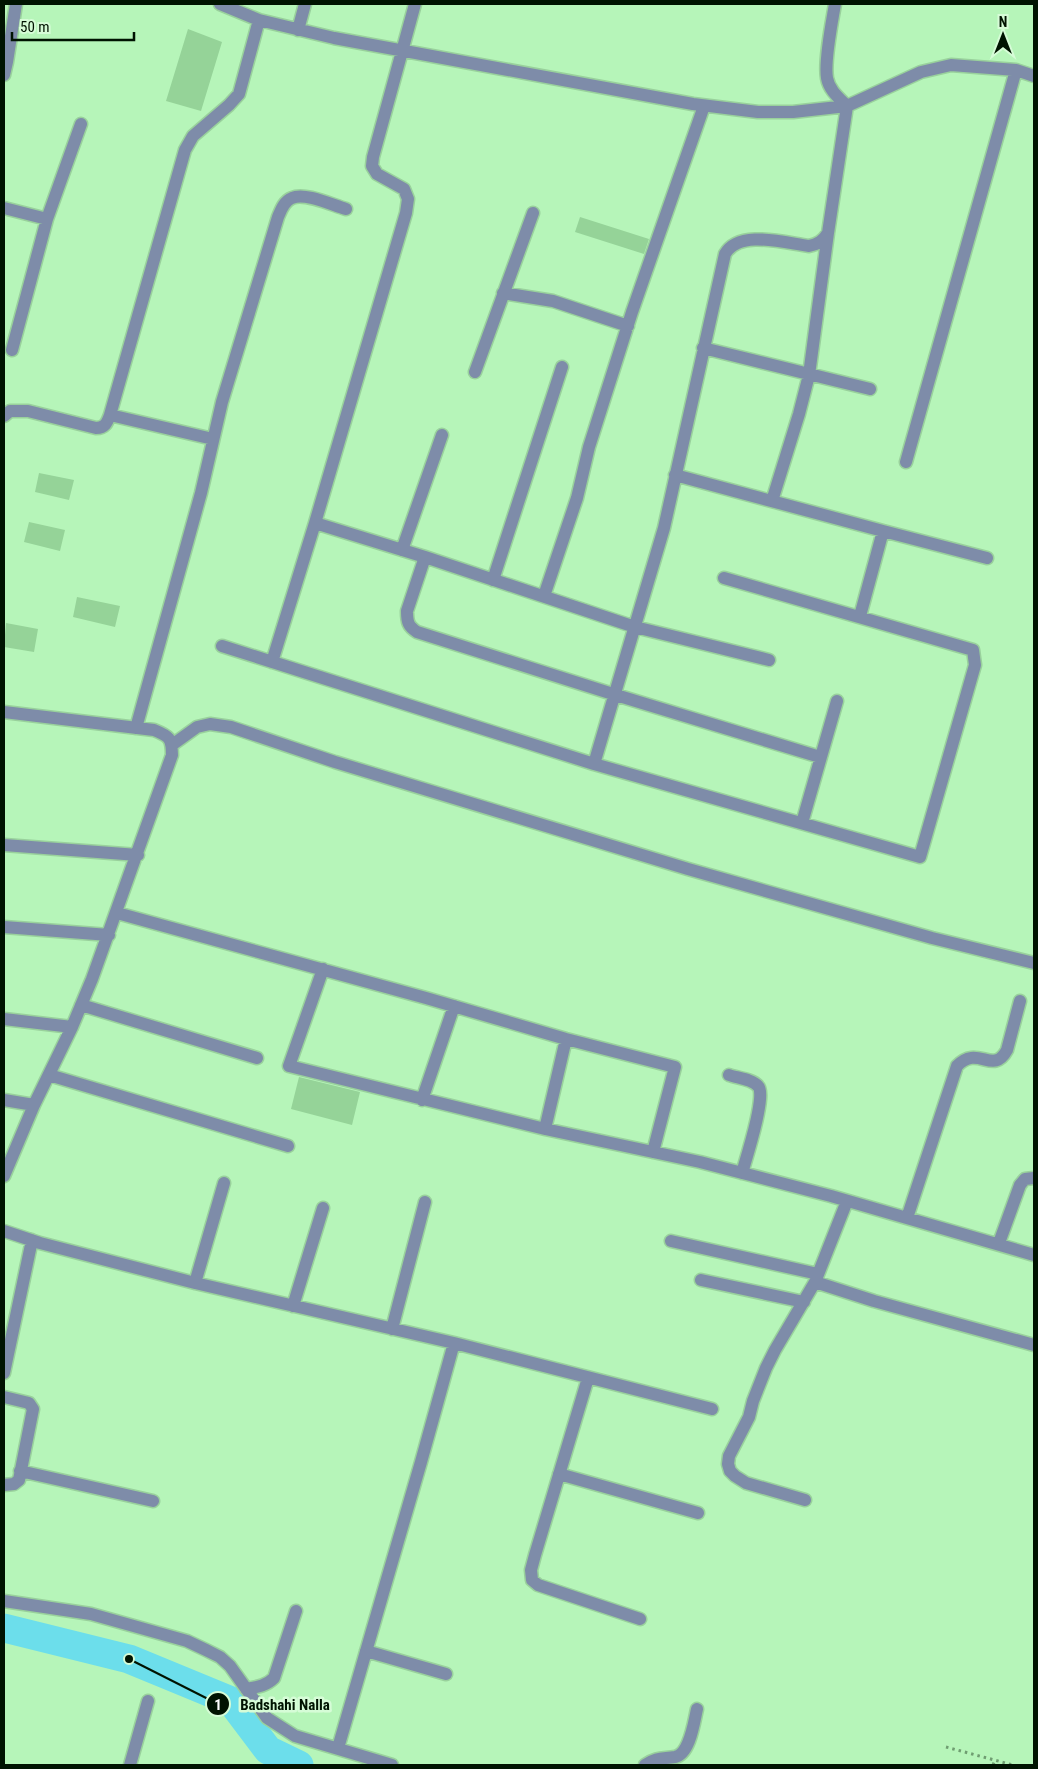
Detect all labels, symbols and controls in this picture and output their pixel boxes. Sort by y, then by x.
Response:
scale bar [12,10,135,42]
north arrow [978,10,1028,60]
text: N [999,14,1007,30]
text: 50 m [20,18,50,36]
callout: Badshahi Nalla [205,1689,340,1719]
text: 1 [214,1696,222,1714]
text: Badshahi Nalla [240,1696,330,1714]

